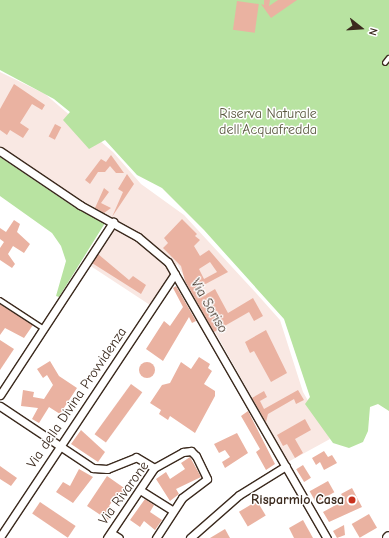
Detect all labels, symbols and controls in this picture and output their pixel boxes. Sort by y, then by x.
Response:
north arrow [341,8,381,48]
text: N [366,26,380,37]
park label: Riserva Naturale dell'Acquafredda [219,106,317,138]
street label: Via Soriso [187,276,231,336]
street label: Via della Divina Provvidenza [24,324,130,472]
street label: Via Rivarone [95,458,153,528]
place label: Risparmio Casa [251,492,344,508]
marker: Risparmio Casa [347,495,357,505]

